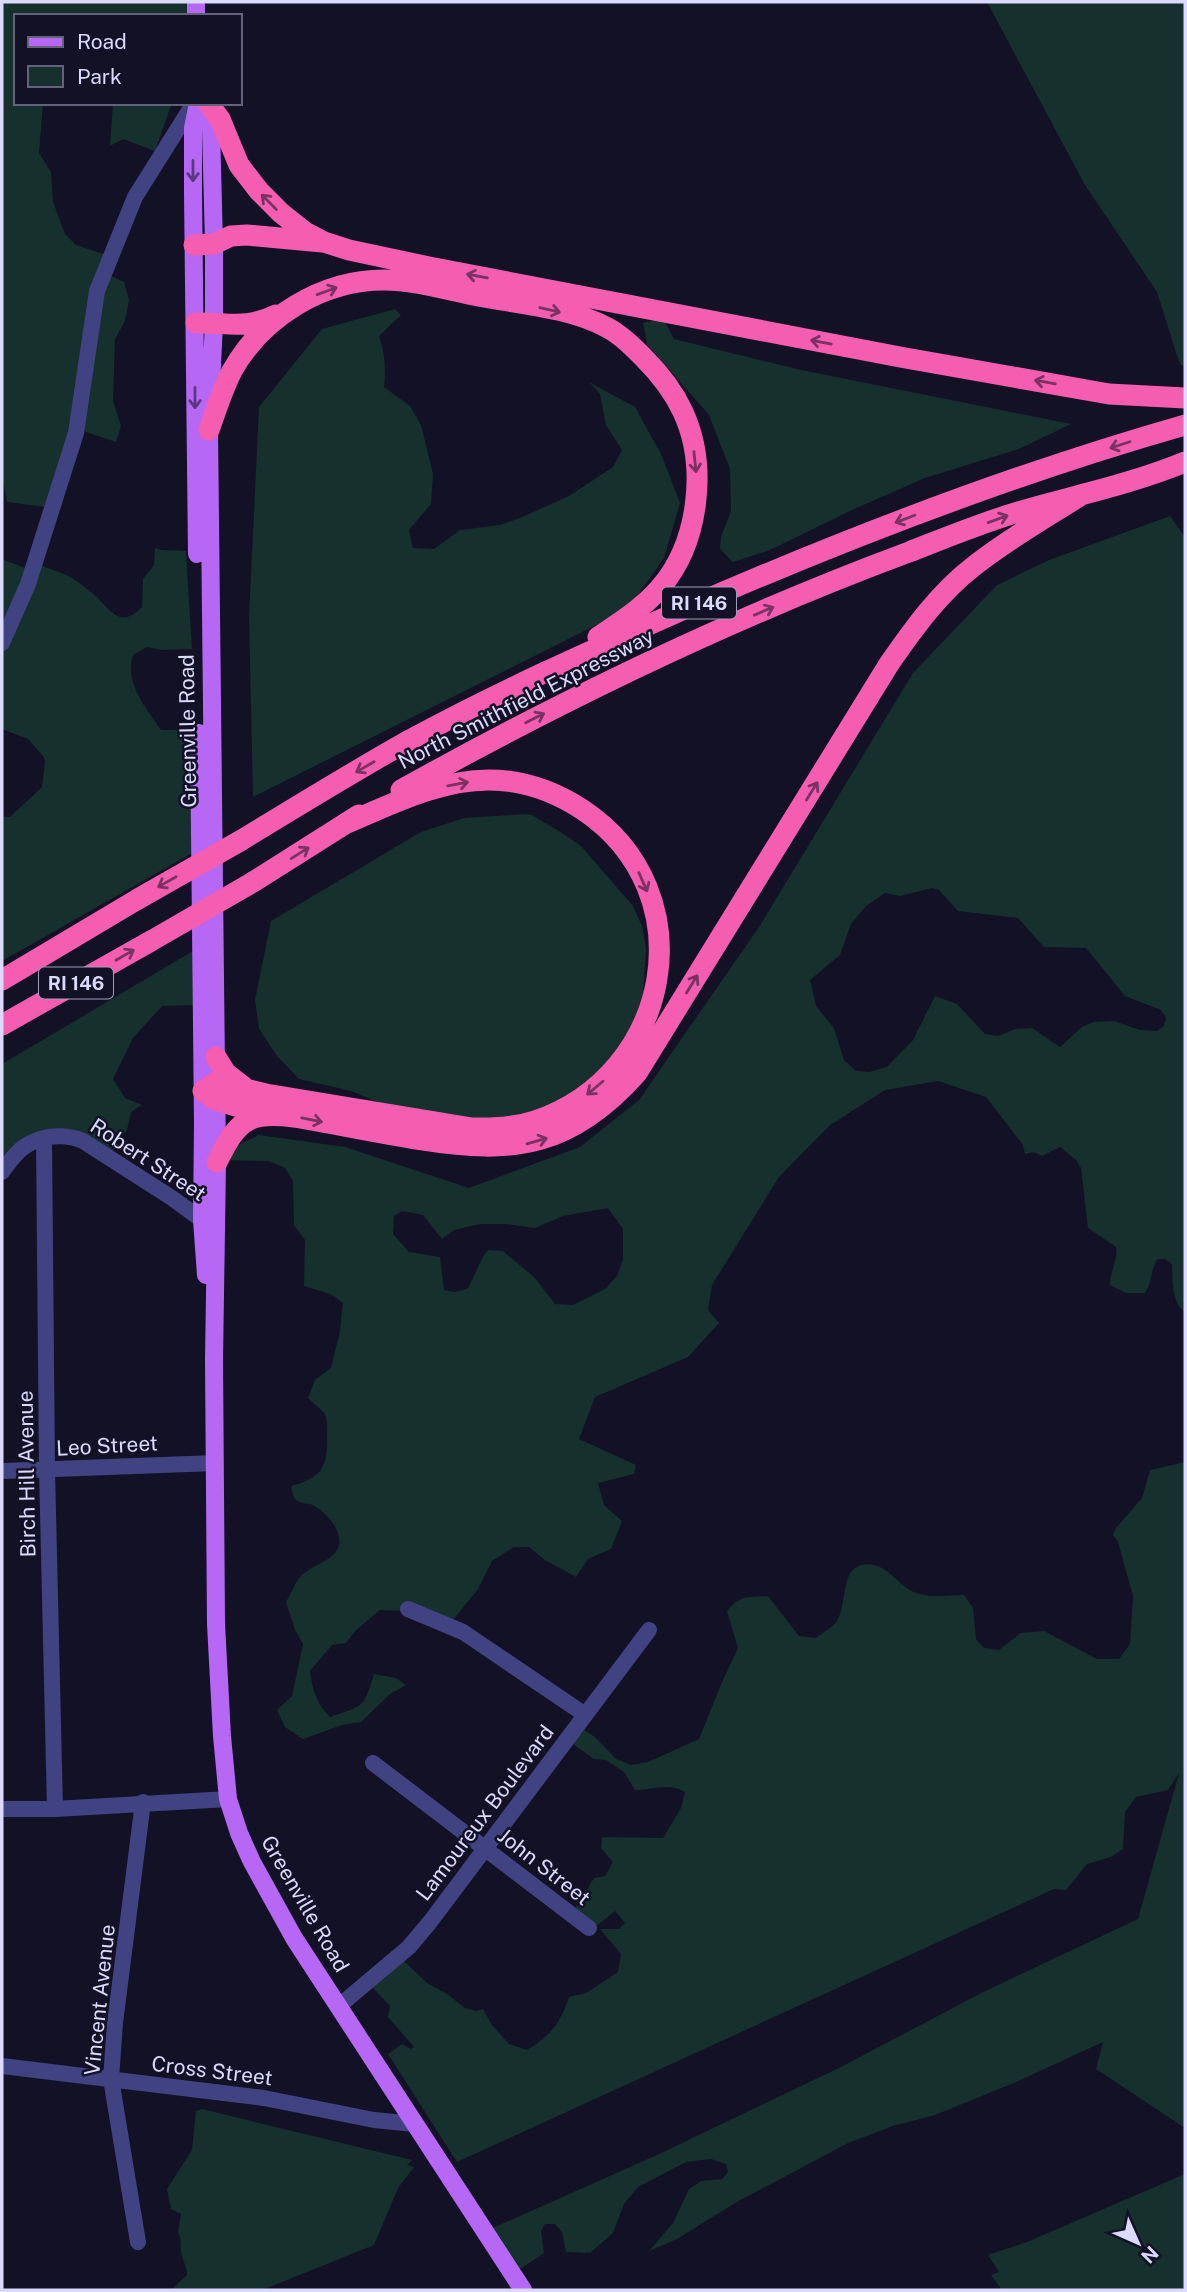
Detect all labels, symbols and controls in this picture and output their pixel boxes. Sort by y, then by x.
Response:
legend [14,14,242,105]
text: Road [77,29,127,54]
text: Park [77,64,122,89]
one-way arrow [186,159,200,182]
one-way arrow [261,193,278,210]
one-way arrow [466,269,489,282]
one-way arrow [316,284,337,297]
one-way arrow [538,303,561,317]
one-way arrow [810,334,833,348]
one-way arrow [1034,375,1057,389]
one-way arrow [188,387,202,410]
one-way arrow [1109,440,1131,453]
one-way arrow [689,451,702,473]
one-way arrow [987,512,1009,525]
one-way arrow [895,514,916,527]
road number: RI 146 [662,588,736,618]
one-way arrow [752,604,774,617]
street label: North Smithfield Expressway [394,623,658,774]
street label: Greenville Road [174,654,201,808]
one-way arrow [524,711,545,725]
one-way arrow [355,760,375,774]
one-way arrow [446,777,469,790]
one-way arrow [805,781,819,801]
one-way arrow [290,845,310,859]
one-way arrow [637,871,650,892]
one-way arrow [158,875,178,889]
one-way arrow [114,948,135,961]
road number: RI 146 [39,967,113,998]
one-way arrow [686,975,700,995]
one-way arrow [587,1080,605,1095]
street label: Robert Street [86,1113,211,1206]
one-way arrow [300,1114,323,1127]
one-way arrow [525,1134,548,1147]
street label: Birch Hill Avenue [13,1390,40,1558]
street label: Leo Street [55,1430,158,1461]
street label: Lamoureux Boulevard [410,1720,559,1905]
street label: John Street [493,1823,596,1911]
street label: Greenville Road [256,1831,355,1976]
street label: Vincent Avenue [79,1923,120,2077]
street label: Cross Street [150,2051,274,2090]
north arrow [1103,2208,1173,2278]
text: N [1137,2242,1163,2268]

